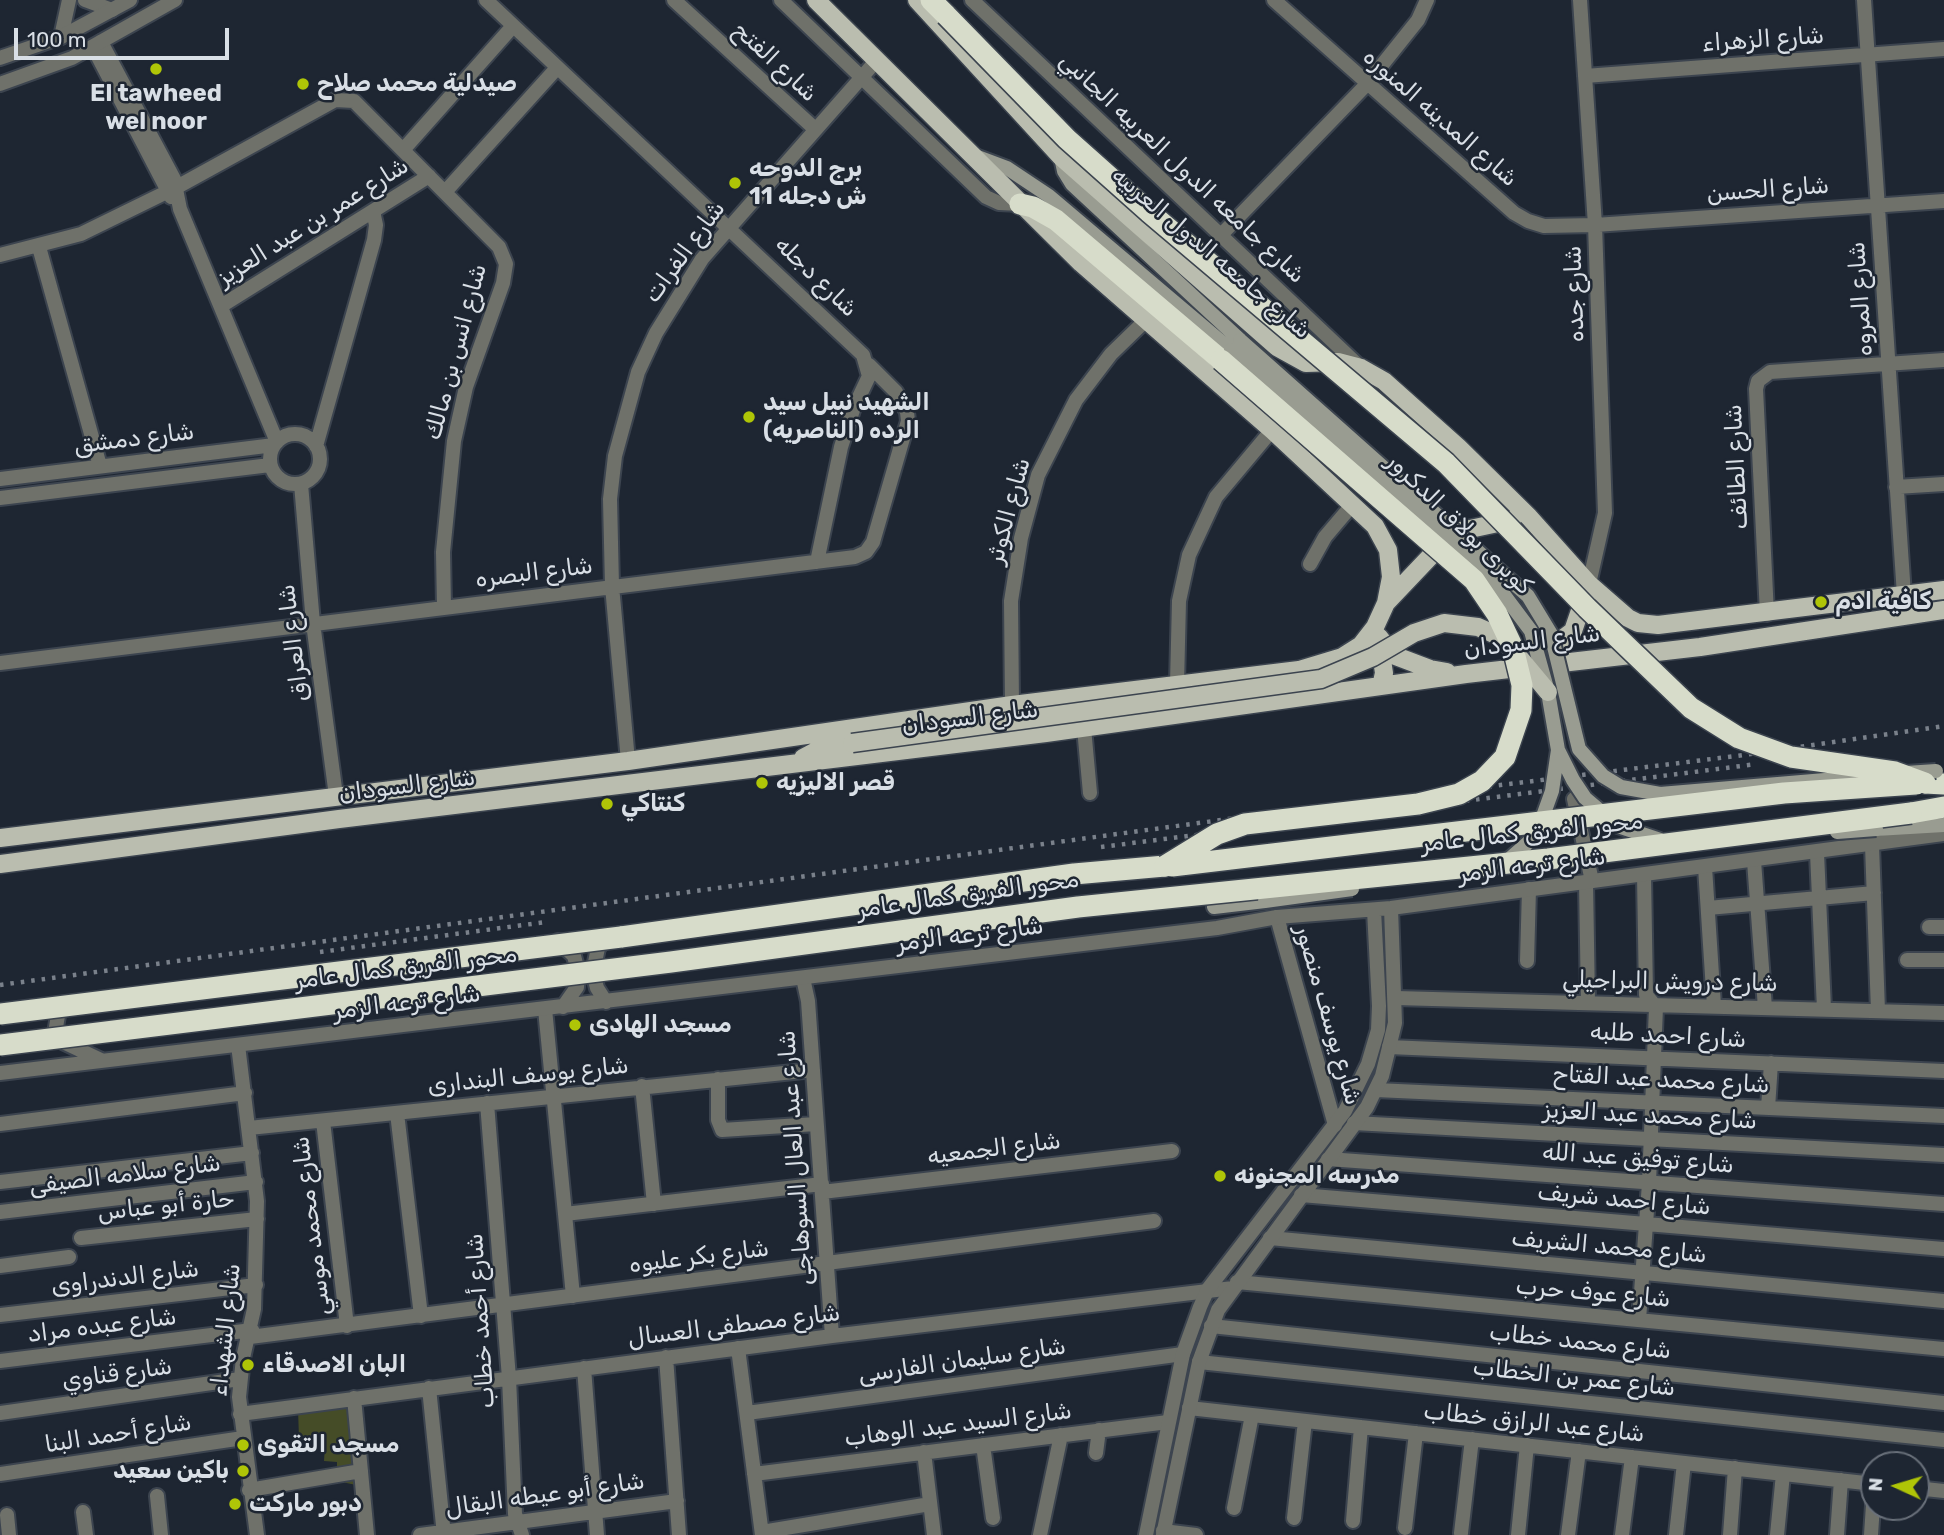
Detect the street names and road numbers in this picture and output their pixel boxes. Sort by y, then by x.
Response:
street label: شارع الفتح [727,16,823,108]
street label: شارع الزهراء [1701,21,1825,59]
street label: شارع المدينه المنوره [1356,43,1524,193]
street label: شارع جامعه الدول العربيه الجانبي [1053,46,1311,290]
street label: شارع عمر بن عبد العزيز [212,151,414,293]
street label: شارع جامعه الدول العربيه [1105,161,1317,345]
street label: شارع الحسن [1706,171,1830,209]
street label: شارع الفرات [638,195,732,309]
street label: شارع دجله [769,231,863,323]
street label: شارع المروه [1843,241,1879,357]
street label: شارع جده [1559,245,1591,343]
street label: شارع انس بن مالك [419,261,493,443]
street label: شارع الطائف [1719,404,1755,530]
street label: شارع دمشق [72,417,196,461]
street label: كوبرى بولاق الدكرور [1380,447,1538,601]
street label: شارع الكوثر [981,455,1037,567]
street label: شارع البصره [474,552,594,594]
street label: شارع العراق [273,583,315,703]
street label: شارع السودان [1462,619,1602,665]
street label: شارع السودان [900,695,1040,741]
street label: شارع السودان [337,763,477,809]
street label: محور الفريق كمال عامر [1419,807,1645,859]
street label: شارع ترعه الزمر [1457,843,1607,889]
street label: محور الفريق كمال عامر [855,865,1081,925]
street label: شارع ترعه الزمر [895,912,1045,958]
street label: شارع يوسف منصور [1289,922,1367,1108]
street label: محور الفريق كمال عامر [293,940,519,996]
street label: شارع درويش البراجيلي [1562,966,1778,998]
street label: شارع ترعه الزمر [332,980,482,1026]
street label: شارع احمد طلبه [1589,1018,1747,1054]
street label: شارع عبد العال السوهاجى [773,1029,819,1287]
street label: شارع يوسف البندارى [426,1051,630,1101]
street label: شارع محمد عبد الفتاح [1552,1060,1770,1100]
street label: شارع محمد عبد العزيز [1542,1096,1758,1136]
street label: شارع الجمعيه [926,1127,1062,1171]
street label: شارع محمد موسي [287,1135,337,1317]
street label: شارع توفيق عبد الله [1541,1138,1735,1180]
street label: شارع سلامه الصيفى [28,1149,222,1201]
street label: شارع احمد شريف [1536,1178,1712,1222]
street label: حارة أبو عباس [96,1184,236,1228]
street label: شارع محمد الشريف [1510,1224,1708,1270]
street label: شارع أحمد خطاب [461,1232,501,1410]
street label: شارع بكر عليوه [627,1234,771,1280]
street label: شارع الدندراوى [49,1255,201,1301]
street label: شارع الشهداء [205,1262,247,1398]
street label: شارع عوف حرب [1514,1272,1672,1314]
street label: شارع مصطفى العسال [626,1299,842,1353]
street label: شارع عبده مراد [26,1303,178,1349]
street label: شارع محمد خطاب [1488,1318,1672,1366]
street label: شارع سليمان الفارسى [856,1332,1068,1390]
street label: شارع قناوي [60,1352,174,1396]
street label: شارع عمر بن الخطاب [1471,1353,1677,1403]
street label: شارع السيد عبد الوهاب [843,1397,1073,1453]
street label: شارع عبد الرازق خطاب [1422,1397,1646,1449]
street label: شارع أحمد البنا [43,1408,193,1460]
street label: شارع أبو عيطه البقال [444,1467,646,1523]

